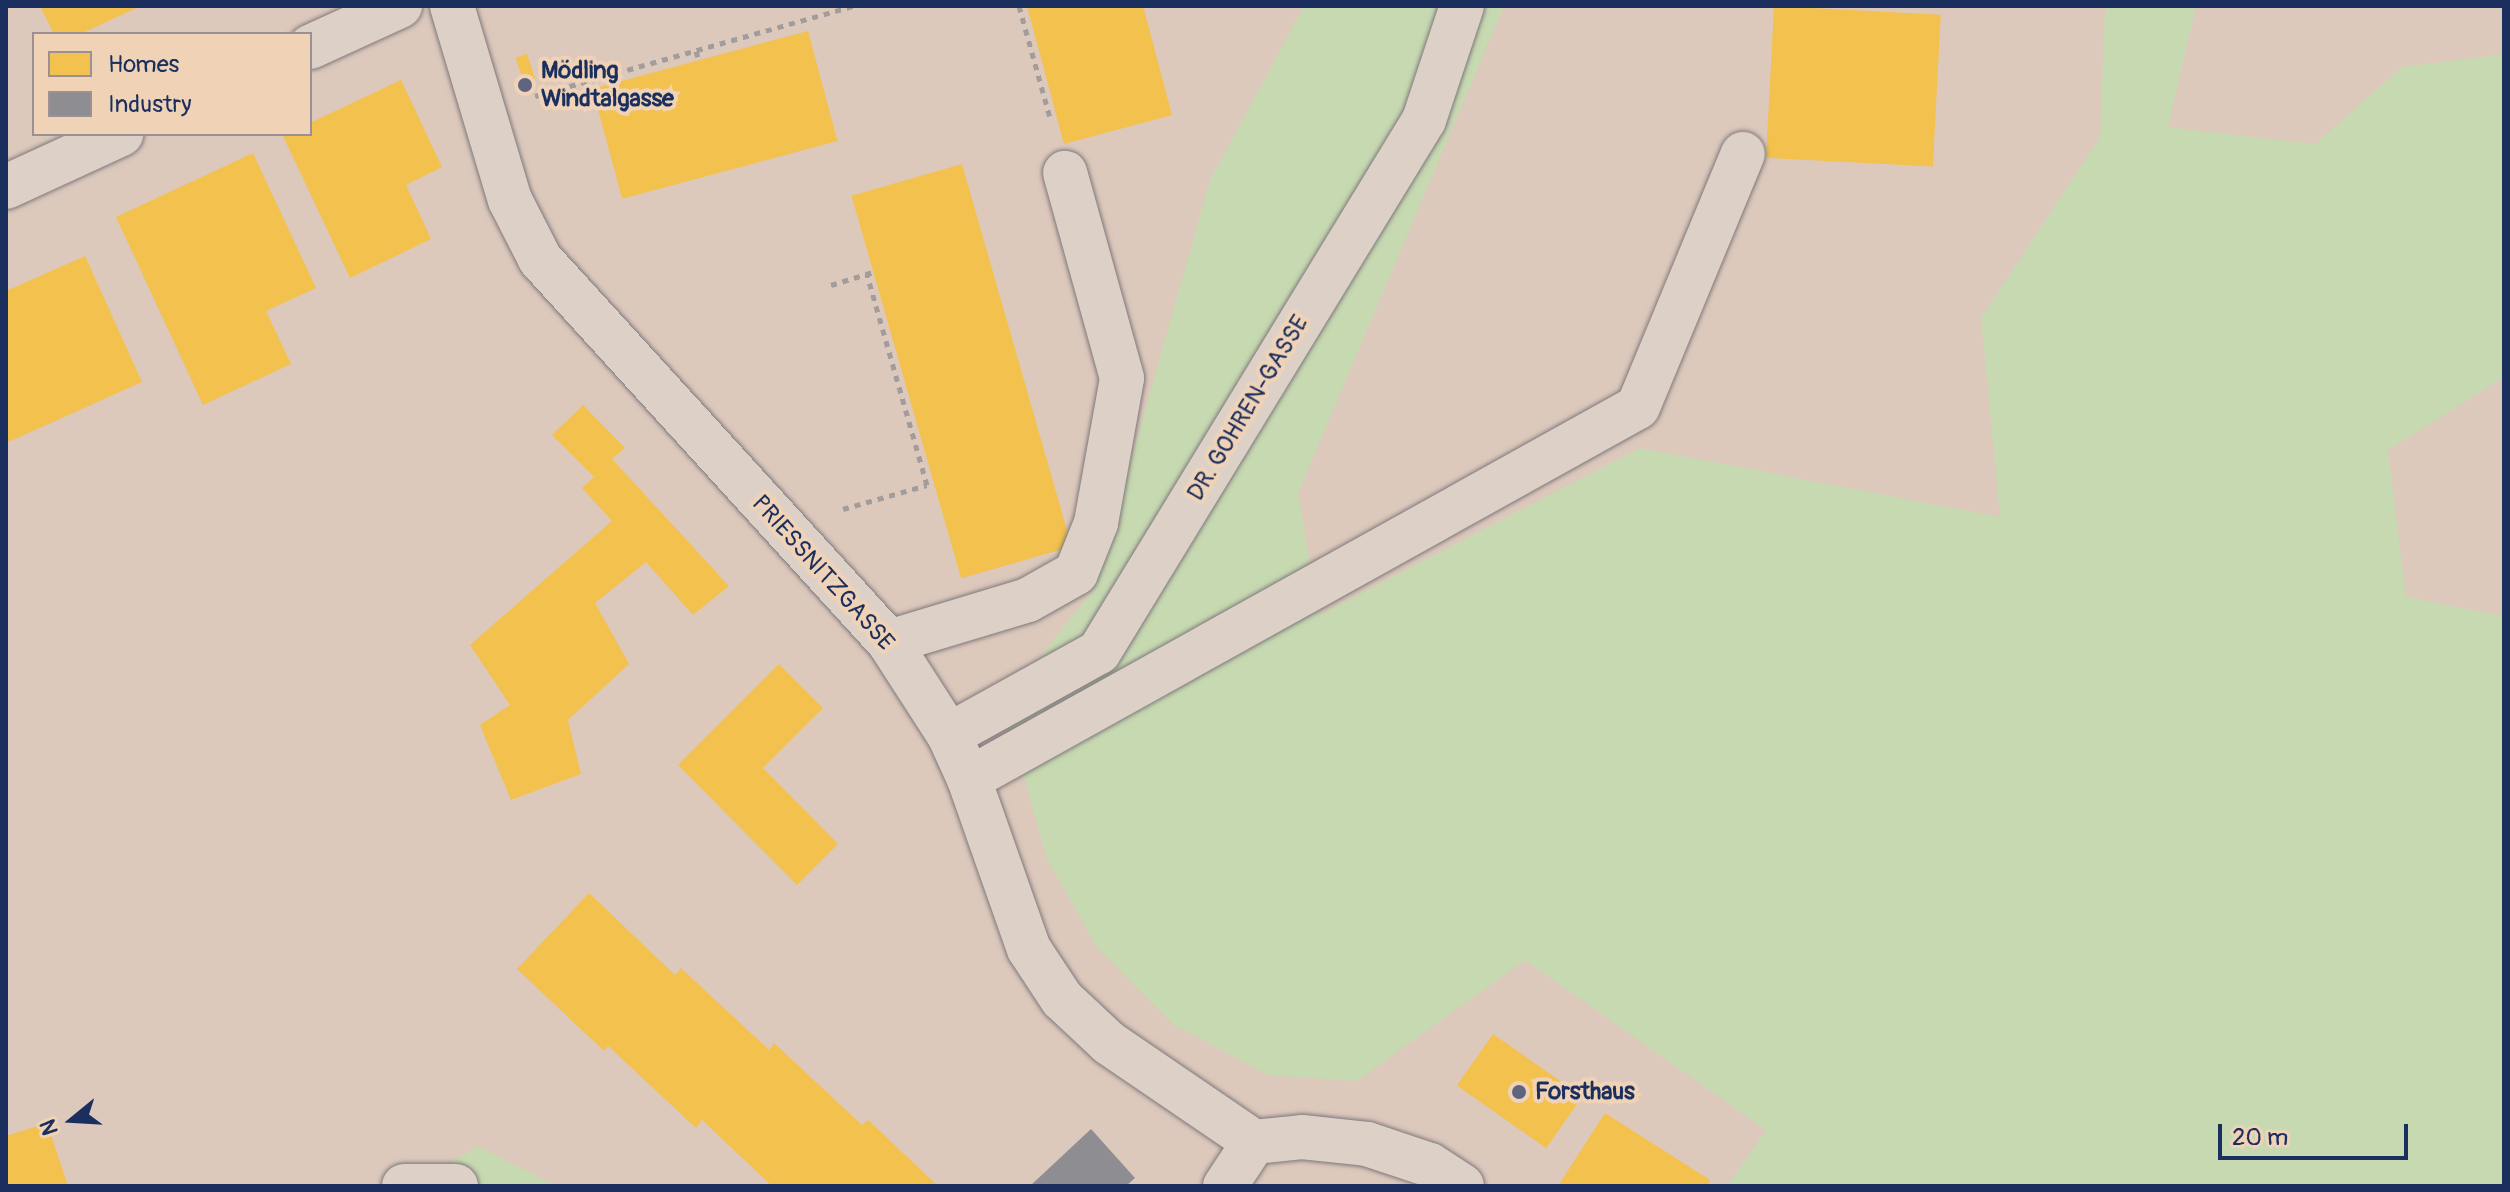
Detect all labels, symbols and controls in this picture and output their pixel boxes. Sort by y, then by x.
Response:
legend [32,32,312,136]
text: Homes [108,50,179,79]
place label: Mödling Windtalgasse [541,57,674,113]
marker: Mödling Windtalgasse [516,76,534,94]
text: Industry [108,90,191,119]
street label: DR. GOHREN-GASSE [1181,310,1315,506]
street label: PRIESSNITZGASSE [746,489,900,657]
place label: Forsthaus [1535,1078,1635,1106]
north arrow [32,1080,112,1160]
marker: Forsthaus [1510,1083,1528,1101]
scale bar [2222,1108,2412,1158]
text: N [34,1116,65,1139]
text: 20 m [2232,1123,2288,1152]

